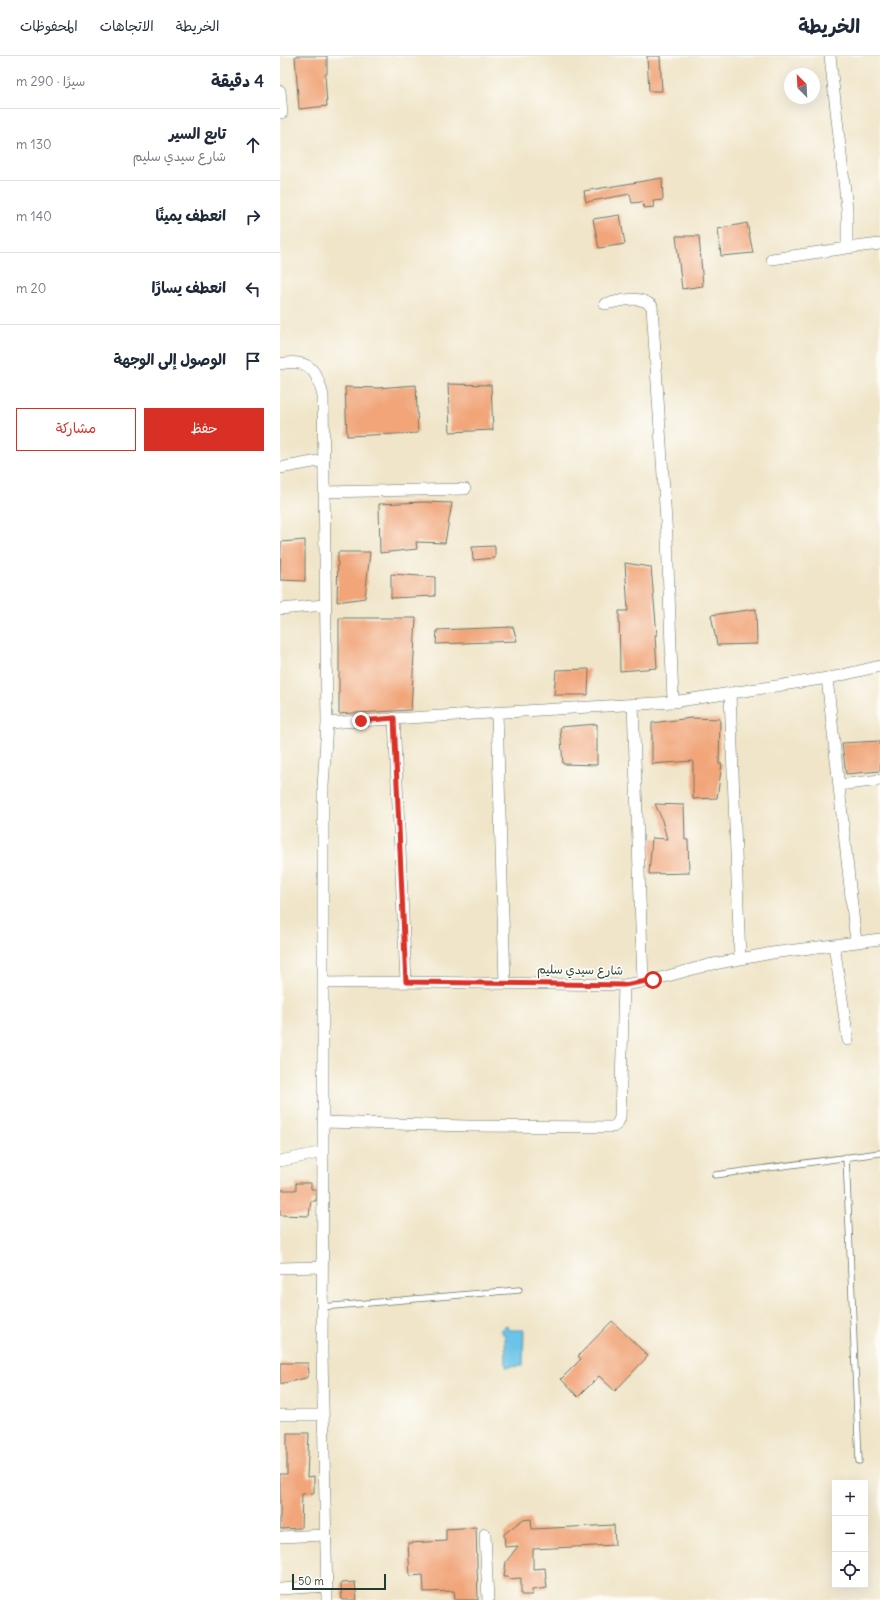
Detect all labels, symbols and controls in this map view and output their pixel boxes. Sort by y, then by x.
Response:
text: الخريطة [798,14,860,38]
text: المحفوظات [20,17,78,35]
text: الاتجاهات [100,17,154,35]
text: الخريطة [176,17,219,35]
north arrow [784,68,820,104]
text: 4 دقيقة [211,70,264,92]
text: سيرًا · 290 m [16,73,85,90]
text: تابع السير [169,124,226,143]
icon: ahead [242,134,264,156]
text: 130 m [16,136,52,153]
text: شارع سيدي سليم [133,148,226,165]
text: انعطف يمينًا [155,206,226,225]
icon: right [242,206,264,228]
text: 140 m [16,208,52,225]
text: انعطف يسارًا [152,278,226,297]
icon: left [242,278,264,300]
text: 20 m [16,280,46,297]
text: الوصول إلى الوجهة [113,350,226,369]
icon: arrive [242,350,264,372]
button: مشاركة [16,408,136,451]
button: حفظ [144,408,264,451]
route end [352,712,370,730]
street label: شارع سيدي سليم [537,961,623,980]
route start [644,971,662,989]
map controls [832,1480,868,1588]
button: + [832,1480,868,1516]
button: − [832,1516,868,1552]
button: locate [832,1552,868,1588]
scale bar [292,1572,386,1591]
text: 50 m [298,1574,324,1588]

